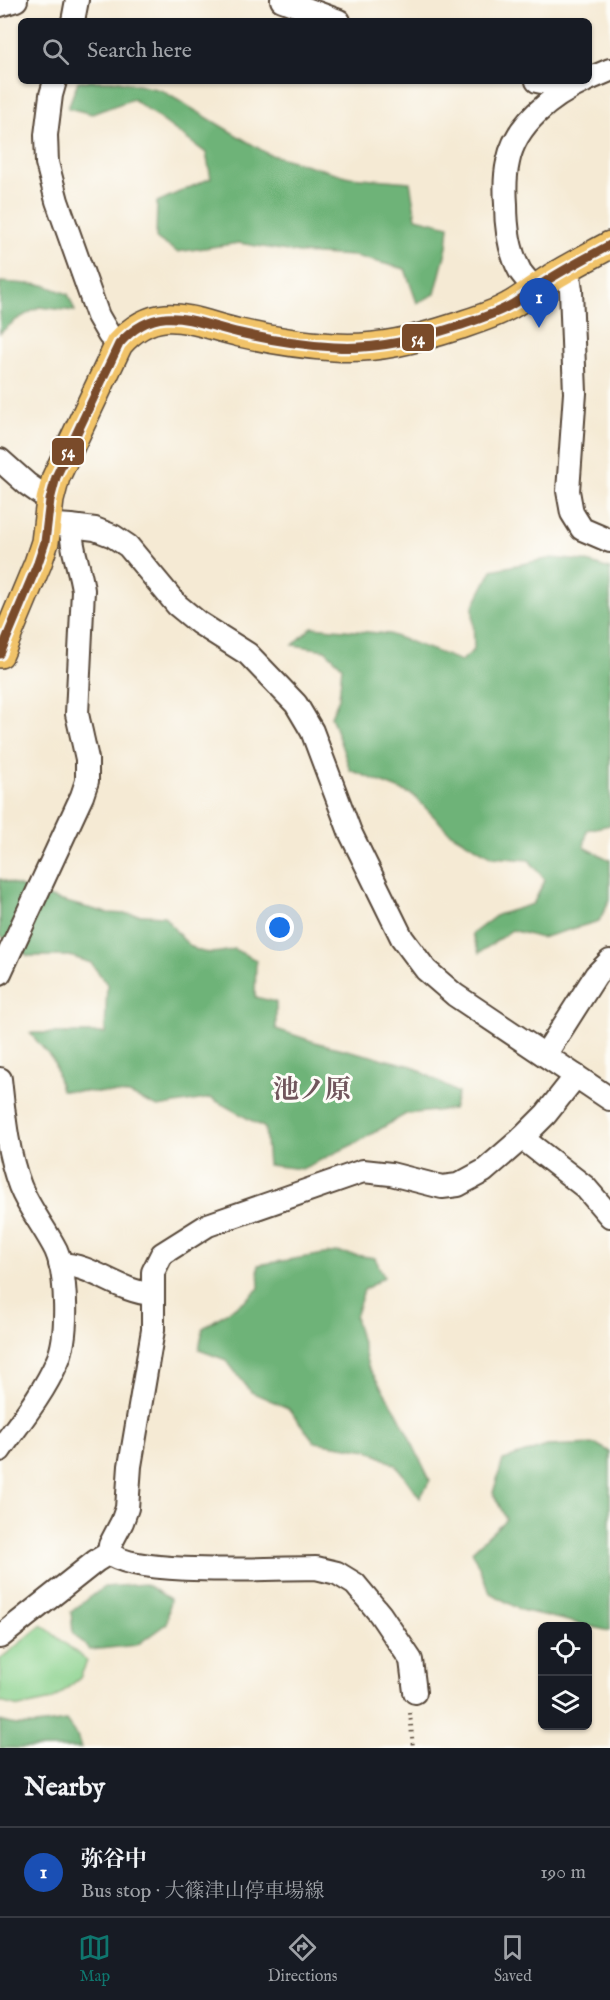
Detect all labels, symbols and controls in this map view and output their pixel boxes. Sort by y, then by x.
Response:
search box [18,18,592,84]
icon: search [39,35,72,68]
text: Search here [87,37,192,65]
pin: 1 [520,278,558,328]
line badge: 54 [401,323,435,352]
text: 54 [411,330,426,350]
line badge: 54 [51,437,85,466]
text: 54 [61,443,76,463]
your location [265,913,294,942]
district label: 池ノ原 [273,1074,351,1107]
map controls [538,1622,592,1730]
button: locate [538,1622,592,1676]
button: layers [538,1676,592,1730]
text: Nearby [24,1771,105,1804]
text: 弥谷中 [81,1846,147,1874]
text: 1 [40,1860,47,1885]
text: 190 m [540,1860,586,1885]
text: Bus stop · 大篠津山停車場線 [81,1879,325,1904]
tab: Map [78,1931,111,1987]
tab: Directions [268,1931,337,1987]
tab: Saved [494,1931,532,1987]

